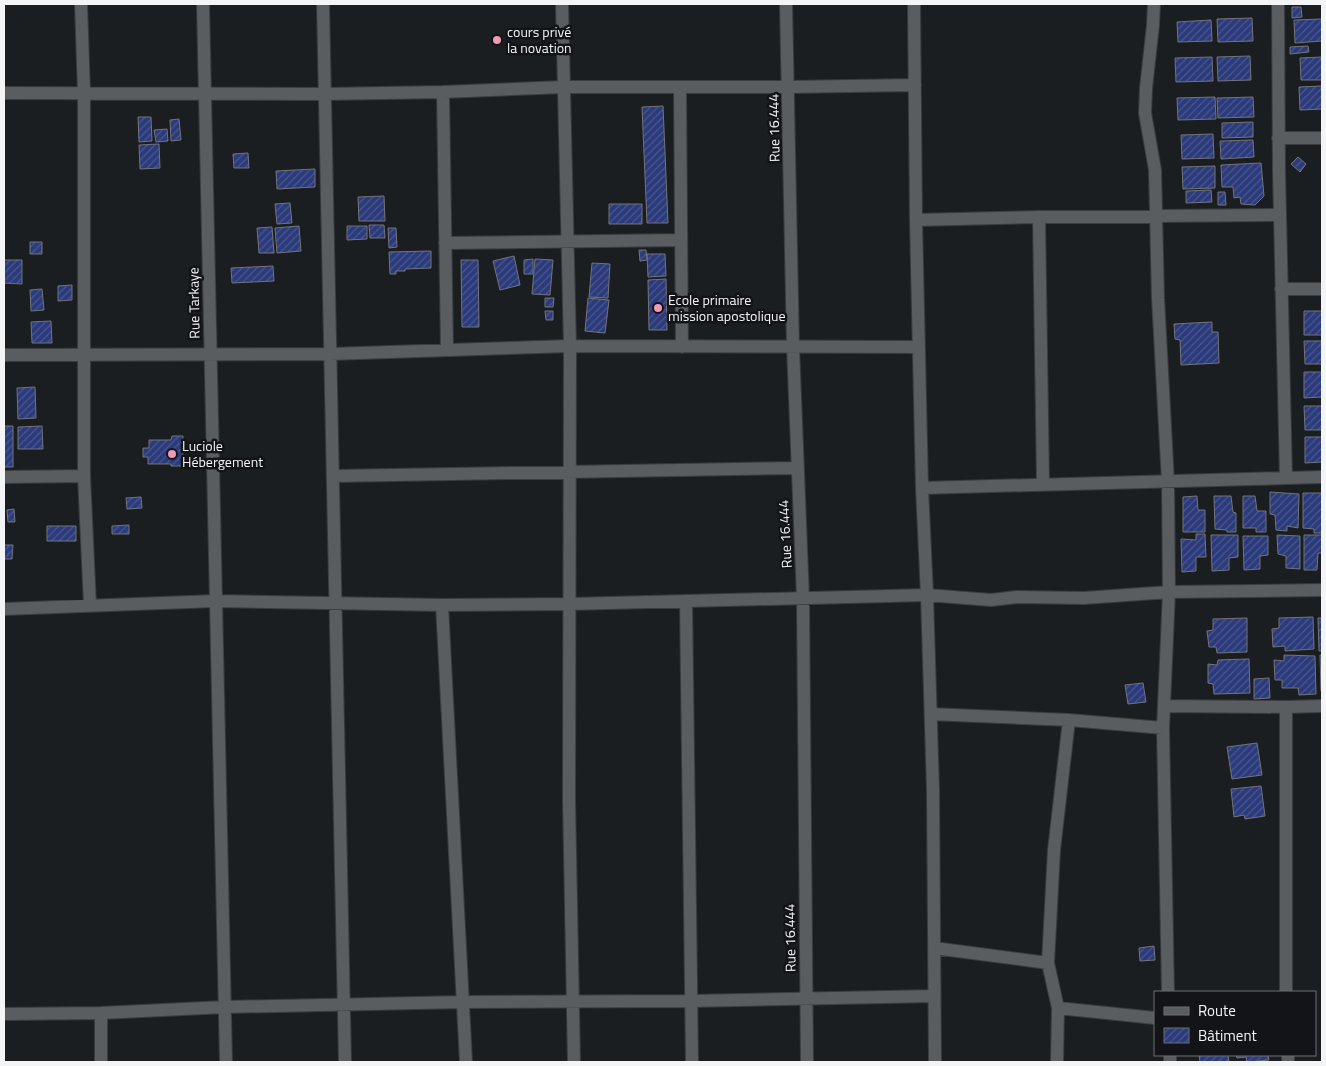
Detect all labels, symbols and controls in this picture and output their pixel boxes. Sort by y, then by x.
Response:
place label: cours privé la novation [507,21,572,58]
marker: cours privé la novation [491,34,503,46]
street label: Rue 16.444 [762,93,785,162]
street label: Rue Tarkaye [182,267,205,339]
place label: Ecole primaire mission apostolique [668,289,786,326]
marker: Ecole primaire mission apostolique [652,302,664,314]
place label: Luciole Hébergement [182,435,263,472]
marker: Luciole Hébergement [166,448,178,460]
street label: Rue 16.444 [772,499,797,569]
street label: Rue 16.444 [778,903,801,972]
legend [1154,991,1316,1056]
text: Route [1198,999,1236,1022]
text: Bâtiment [1198,1024,1257,1047]

